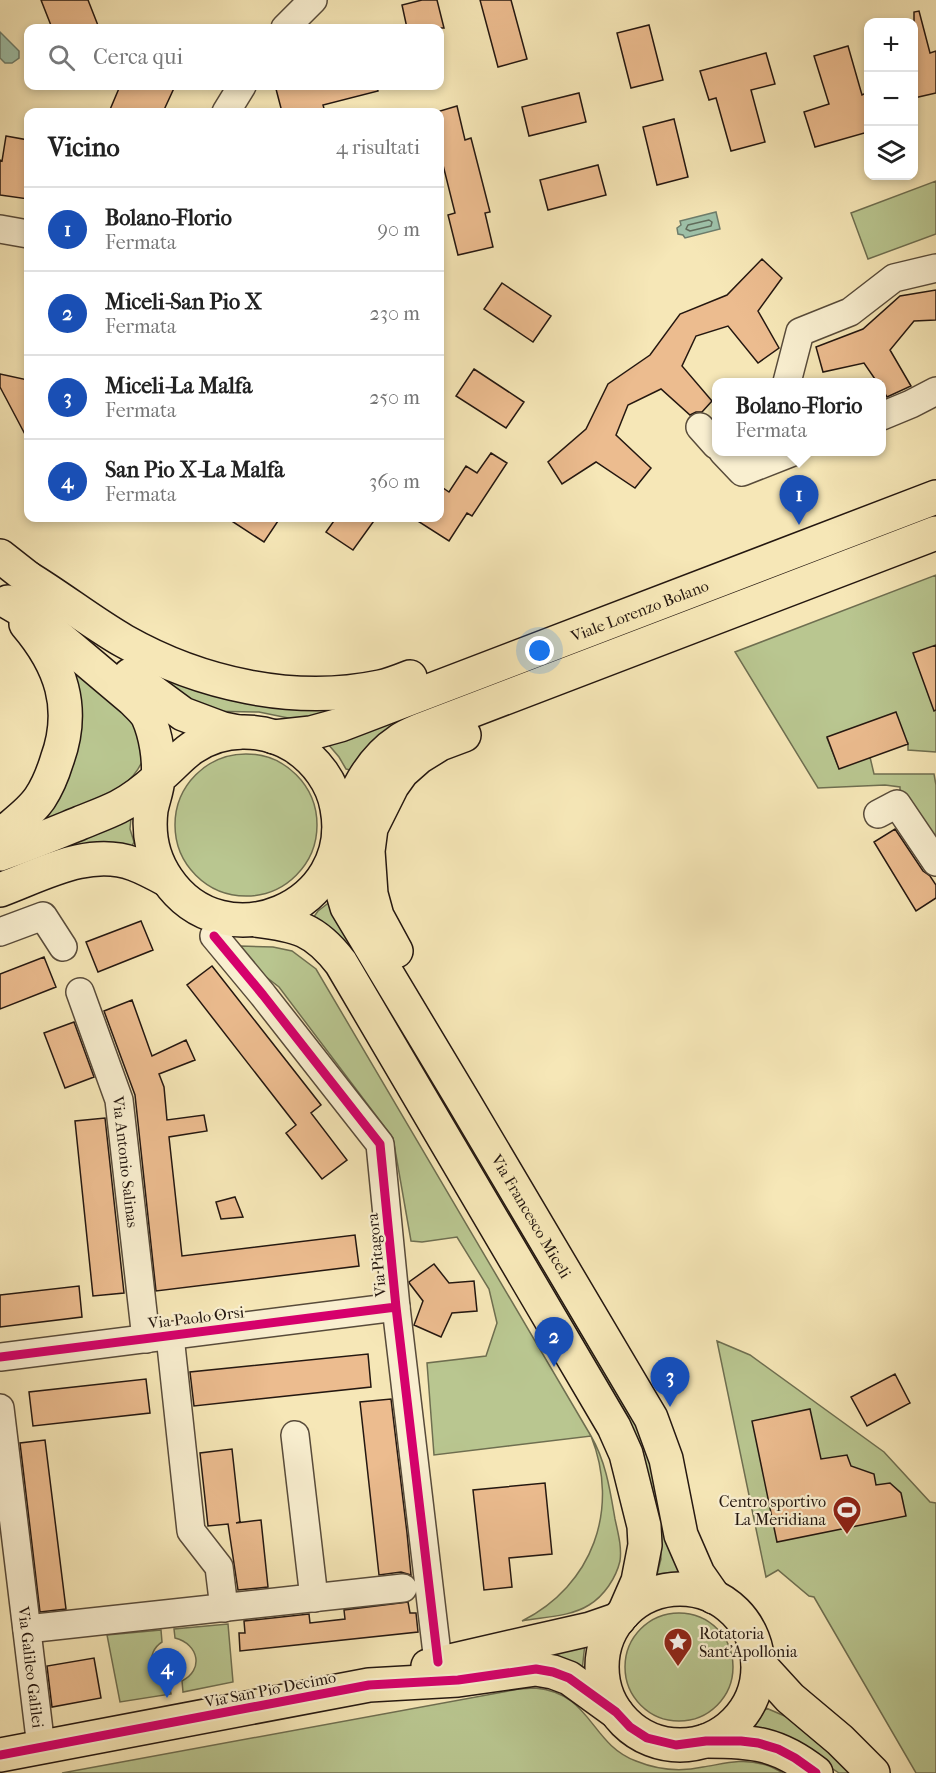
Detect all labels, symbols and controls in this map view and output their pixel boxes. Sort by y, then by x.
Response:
map controls [864,18,918,180]
button: + [864,18,918,72]
search box [24,24,444,90]
icon: search [45,41,78,74]
text: Cerca qui [93,44,183,70]
button: − [864,72,918,126]
button: layers [864,126,918,180]
text: Vicino [48,132,120,163]
text: 4 risultati [336,136,420,159]
text: Bolano-Florio [105,205,232,231]
text: 1 [64,218,71,241]
text: 90 m [378,218,420,241]
text: Fermata [105,231,176,254]
text: Miceli-San Pio X [105,289,262,315]
text: 2 [62,302,73,325]
text: 230 m [370,302,420,325]
text: Fermata [105,315,176,338]
text: Miceli-La Malfa [105,373,252,399]
popup [712,378,886,456]
text: 3 [63,386,72,409]
text: 250 m [369,386,420,409]
text: Bolano-Florio [736,393,862,419]
text: Fermata [105,399,176,422]
text: Fermata [736,419,807,442]
text: San Pio X-La Malfa [105,457,284,483]
text: 4 [62,470,73,493]
text: 360 m [369,470,420,493]
pin: 1 [780,476,818,525]
text: Fermata [105,483,176,506]
street label: Viale Lorenzo Bolano [567,576,711,646]
your location [525,636,554,665]
street label: Via Antonio Salinas [109,1094,142,1229]
street label: Via Francesco Miceli [487,1150,575,1282]
street label: Via Pitagora [363,1212,390,1299]
street label: Via Paolo Orsi [146,1302,246,1333]
pin: 2 [534,1318,574,1367]
pin: 3 [650,1358,690,1407]
place label: Centro sportivo La Meridiana [719,1492,827,1529]
sports icon: Centro sportivo La Meridiana [831,1494,863,1536]
street label: Via Galileo Galilei [14,1604,48,1729]
place label: Rotatoria Sant'Apollonia [699,1624,798,1661]
place icon: Rotatoria Sant'Apollonia [662,1626,694,1668]
pin: 4 [148,1648,186,1698]
street label: Via San Pio Decimo [202,1667,337,1712]

